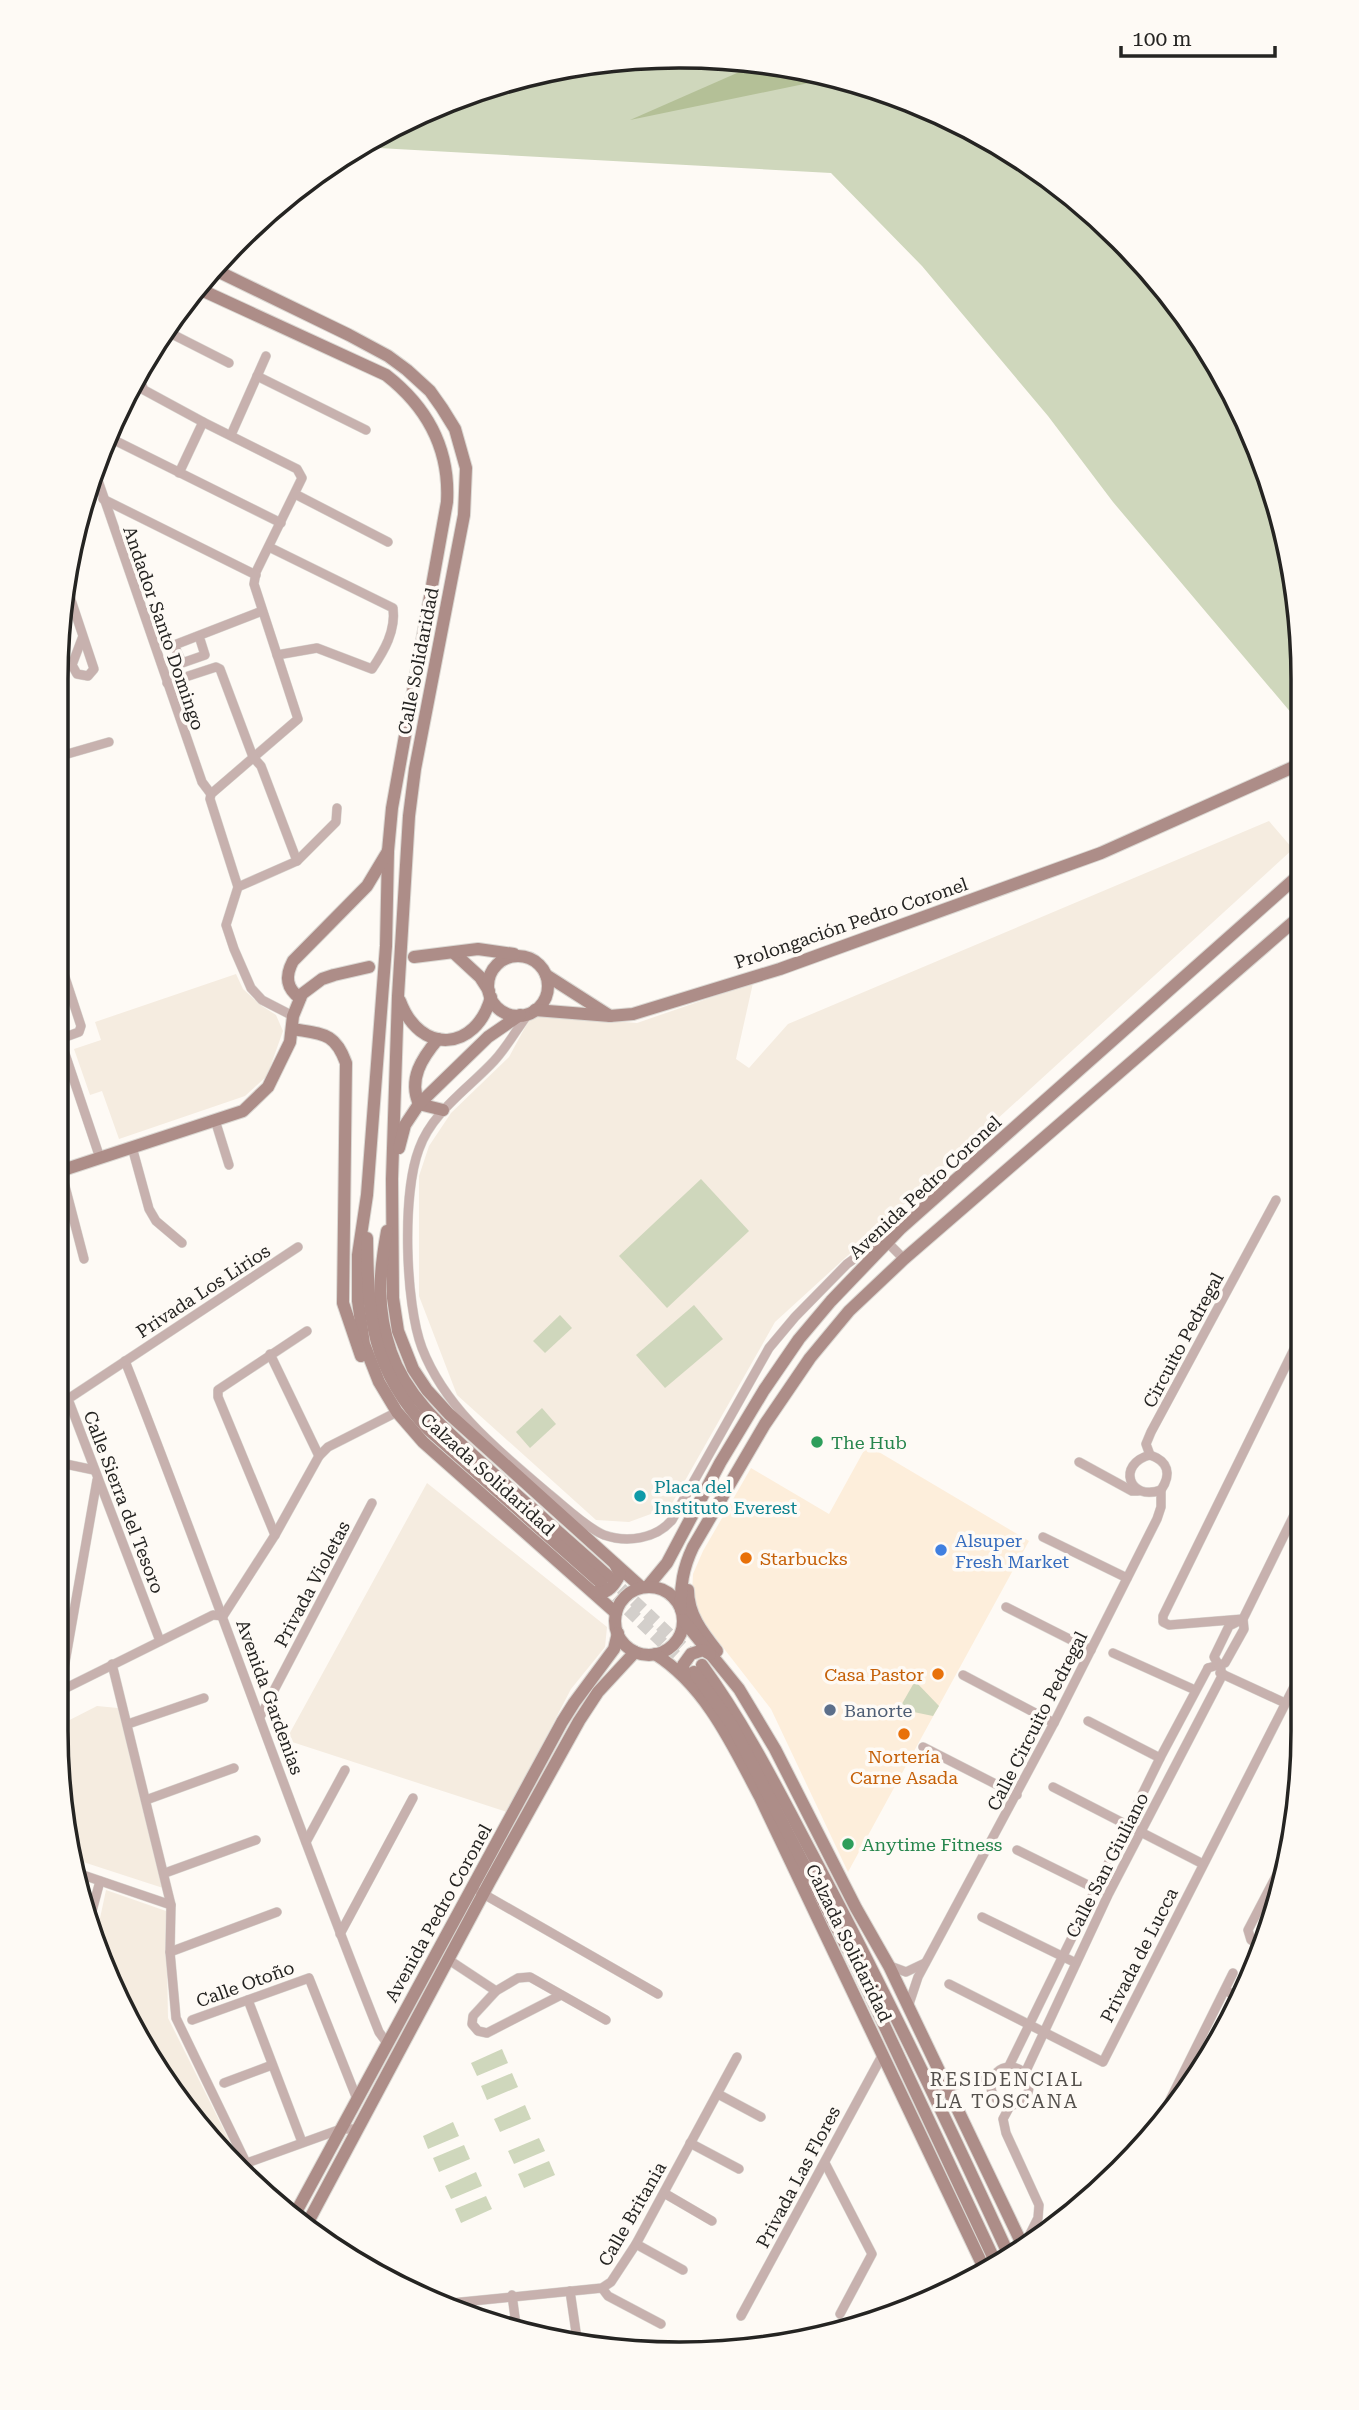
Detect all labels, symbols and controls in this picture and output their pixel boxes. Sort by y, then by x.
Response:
scale bar [1121,14,1275,58]
text: 100 m [1132,27,1192,51]
street label: Andador Santo Domingo [119,523,209,733]
street label: Calle Solidaridad [393,585,443,736]
street label: Prolongación Pedro Coronel [732,873,971,973]
street label: Avenida Pedro Coronel [845,1111,1006,1263]
street label: Privada Los Lirios [132,1240,274,1342]
street label: Circuito Pedregal [1138,1268,1228,1411]
street label: Calle Sierra del Tesoro [79,1408,169,1596]
street label: Calzada Solidaridad [417,1408,560,1540]
place label: The Hub [831,1432,907,1453]
marker: The Hub [809,1434,825,1450]
place label: Placa del Instituto Everest [654,1476,797,1518]
marker: Placa del Instituto Everest [632,1488,648,1504]
street label: Privada Violetas [270,1517,354,1651]
place label: Alsuper Fresh Market [955,1530,1069,1572]
marker: Alsuper Fresh Market [933,1542,949,1558]
place label: Starbucks [760,1548,848,1569]
marker: Starbucks [738,1550,754,1566]
street label: Avenida Gardenias [232,1617,308,1777]
street label: Calle Circuito Pedregal [983,1627,1092,1814]
place label: Casa Pastor [824,1664,924,1685]
marker: Casa Pastor [930,1666,946,1682]
place label: Banorte [844,1700,913,1721]
marker: Banorte [822,1702,838,1718]
marker: Nortería Carne Asada [896,1726,912,1742]
place label: Nortería Carne Asada [850,1746,958,1788]
street label: Calle San Giuliano [1061,1789,1153,1941]
street label: Avenida Pedro Coronel [380,1820,496,2006]
place label: Anytime Fitness [862,1834,1002,1855]
marker: Anytime Fitness [840,1836,856,1852]
street label: Calzada Solidaridad [802,1861,897,2026]
street label: Privada de Lucca [1096,1884,1182,2026]
street label: Calle Otoño [193,1957,297,2011]
district label: RESIDENCIAL LA TOSCANA [930,2068,1084,2113]
street label: Privada Las Flores [752,2103,844,2251]
street label: Calle Britania [594,2158,670,2270]

